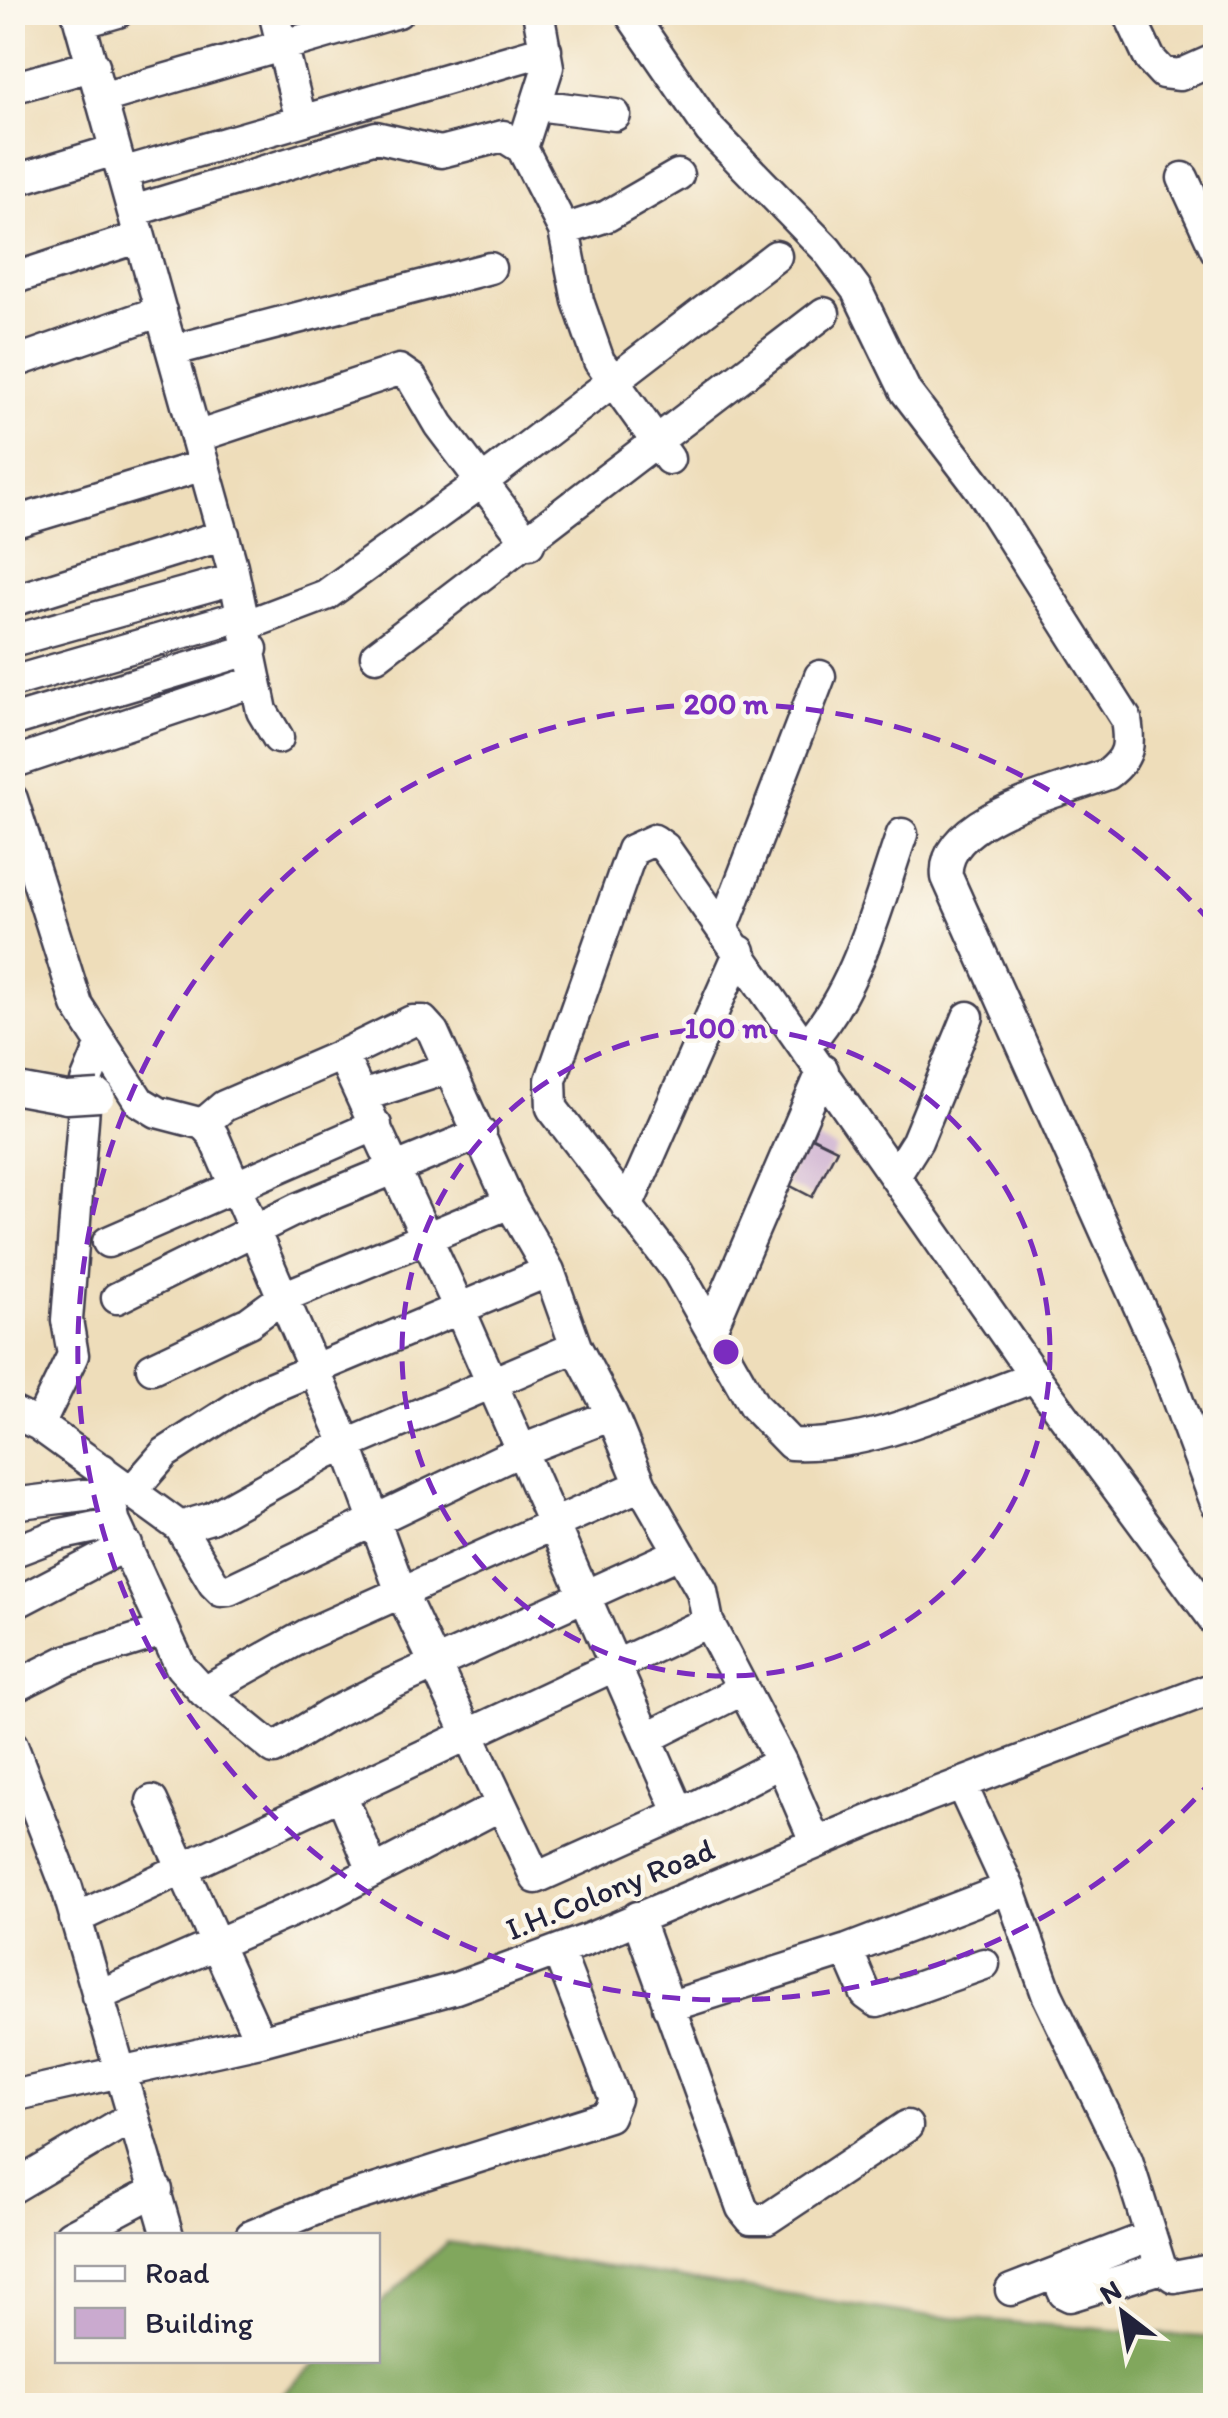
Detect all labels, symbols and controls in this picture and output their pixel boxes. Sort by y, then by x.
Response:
text: 200 m [684,685,769,722]
text: 100 m [685,1009,768,1046]
centre of rings [708,1334,744,1370]
street label: I.H.Colony Road [500,1830,720,1948]
legend [55,2233,380,2363]
text: Road [145,2254,210,2291]
north arrow [1073,2263,1173,2363]
text: N [1093,2272,1127,2311]
text: Building [145,2304,254,2341]

